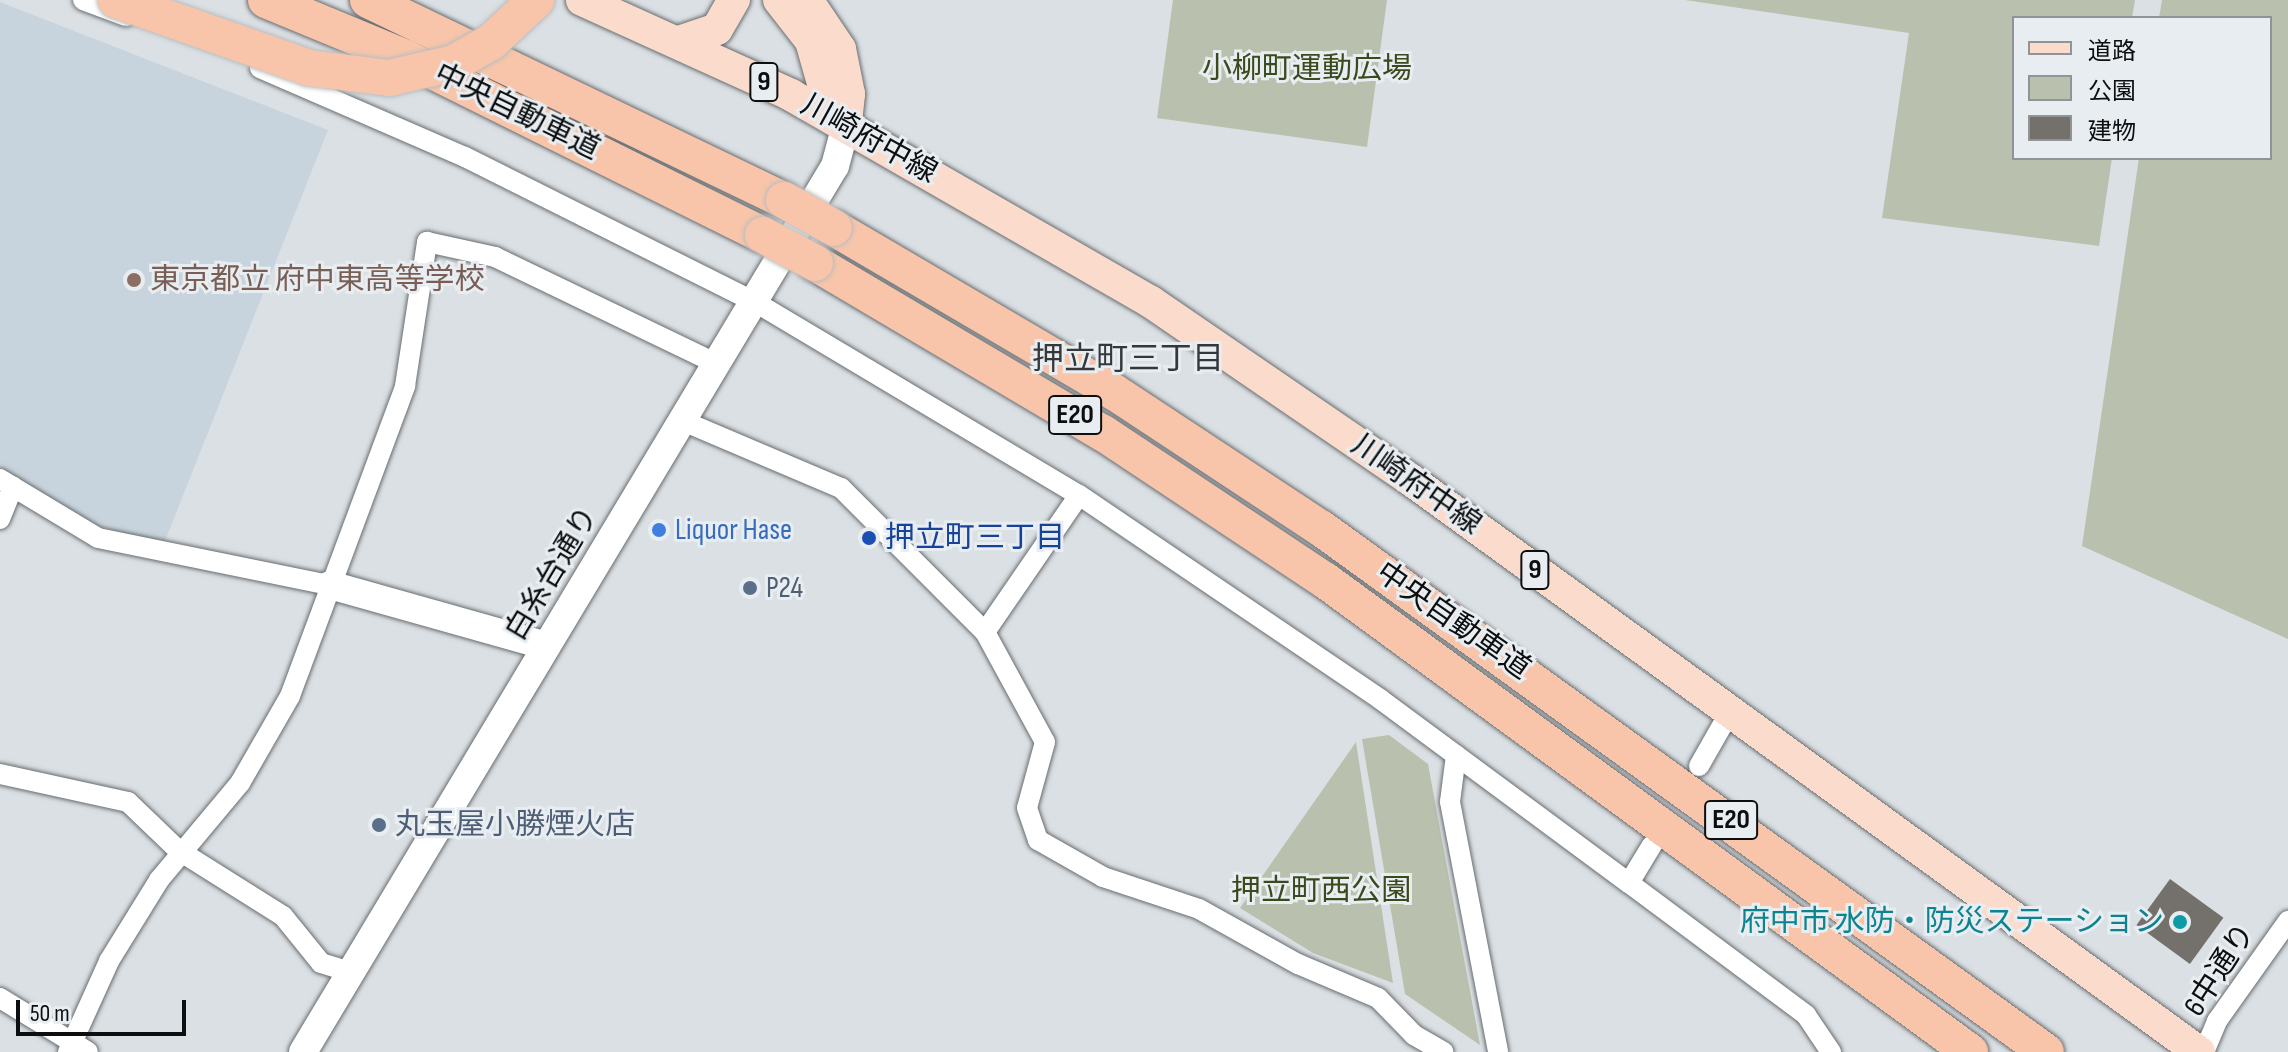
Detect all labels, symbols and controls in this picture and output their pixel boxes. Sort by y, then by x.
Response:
legend [2012,16,2272,160]
text: 道路 [2088,37,2136,66]
park label: 小柳町運動広場 [1202,51,1412,87]
street label: 中央自動車道 [428,56,606,168]
road number: 9 [748,58,780,106]
text: 公園 [2088,77,2136,106]
street label: 川崎府中線 [795,87,943,191]
text: 建物 [2088,117,2136,146]
place label: 東京都立 府中東高等学校 [150,262,485,298]
marker: 東京都立 府中東高等学校 [125,271,143,289]
district label: 押立町三丁目 [1032,341,1224,379]
road number: E20 [1047,391,1103,439]
street label: 川崎府中線 [1344,427,1488,543]
street label: 白糸台通り [498,500,606,648]
place label: Liquor Hase [675,512,792,548]
place label: 押立町三丁目 [885,520,1065,556]
marker: Liquor Hase [650,521,668,539]
marker: 押立町三丁目 [860,529,878,547]
road number: 9 [1519,546,1551,594]
street label: 中央自動車道 [1369,555,1537,687]
place label: P24 [766,570,803,606]
marker: P24 [741,579,759,597]
road number: E20 [1703,796,1759,844]
place label: 丸玉屋小勝煙火店 [395,807,635,843]
marker: 丸玉屋小勝煙火店 [370,816,388,834]
park label: 押立町西公園 [1231,873,1411,909]
place label: 府中市 水防・防災ステーション [1739,904,2164,940]
marker: 府中市 水防・防災ステーション [2171,913,2189,931]
street label: 6中通り [2177,917,2263,1023]
scale bar [20,984,190,1034]
text: 50 m [30,999,70,1028]

